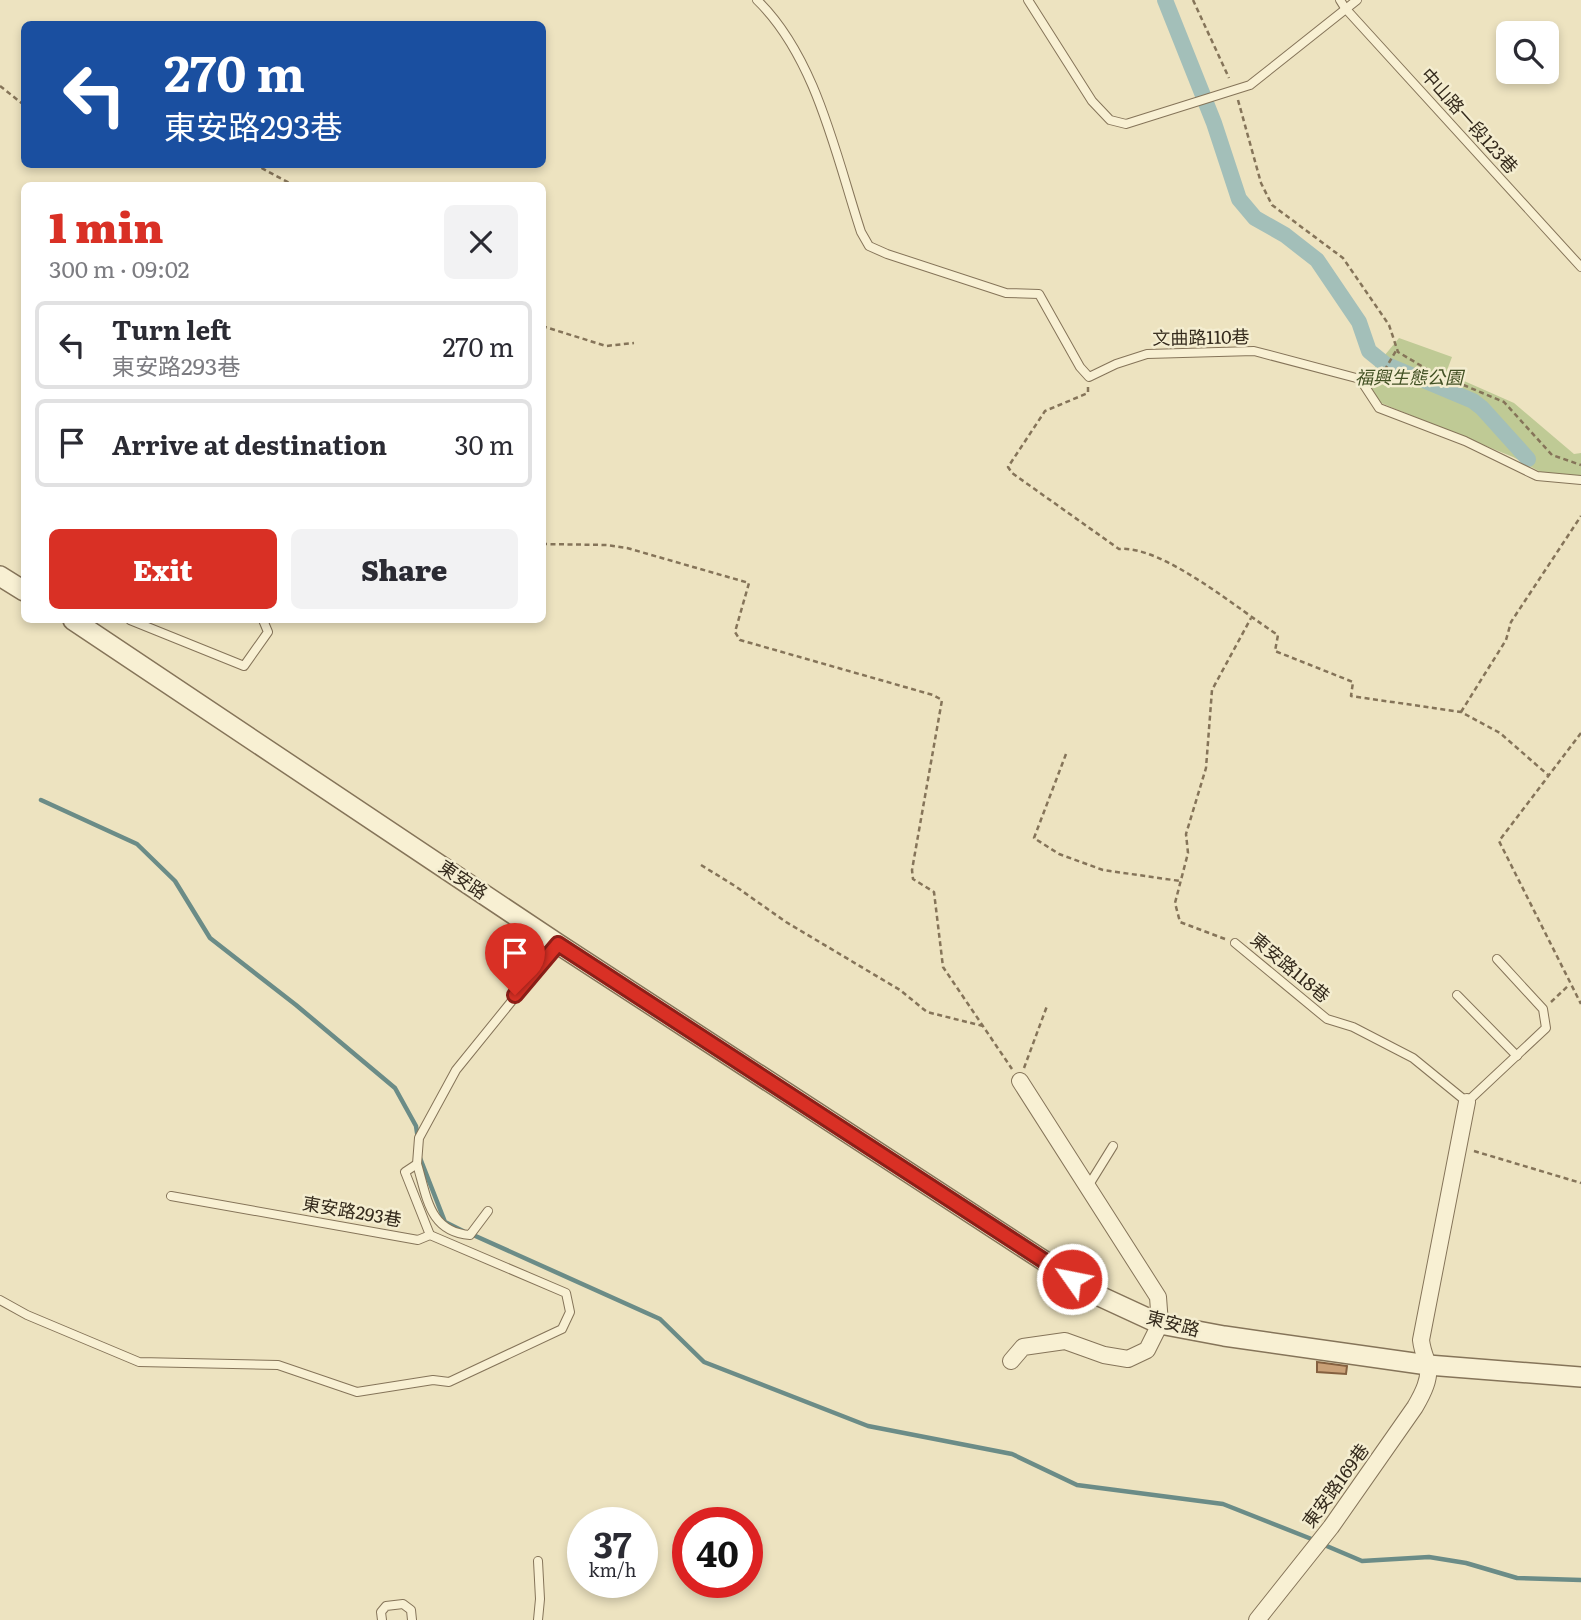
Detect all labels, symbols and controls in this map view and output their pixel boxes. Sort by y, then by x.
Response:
map controls [1496,21,1559,84]
button: search [1496,21,1559,84]
text: 270 m [164,34,305,107]
icon: left [49,49,140,140]
street label: 中山路一段123巷 [1415,61,1525,179]
text: 東安路293巷 [164,101,342,149]
text: 1 min [49,194,164,256]
button: close [444,205,518,279]
text: 300 m · 09:02 [49,251,190,285]
text: Turn left [112,309,231,348]
street label: 文曲路110巷 [1152,322,1250,351]
icon: left [53,326,91,364]
text: 270 m [442,326,514,365]
text: 東安路293巷 [112,348,240,382]
park label: 福興生態公園 [1355,363,1466,390]
icon: arrive [53,424,91,462]
text: Arrive at destination [112,424,387,463]
text: 30 m [454,424,514,463]
button: Exit [49,529,277,609]
button: Share [291,529,518,609]
street label: 東安路 [434,852,494,905]
pin [485,923,545,995]
street label: 東安路118巷 [1245,925,1337,1008]
icon: arrive [496,934,534,972]
street label: 東安路293巷 [301,1189,404,1233]
position arrow [1035,1242,1109,1316]
street label: 東安路 [1144,1303,1203,1343]
street label: 東安路169巷 [1295,1437,1375,1533]
speed limit sign: 40 [672,1507,763,1598]
text: 37 [594,1517,631,1569]
text: km/h [589,1556,636,1583]

